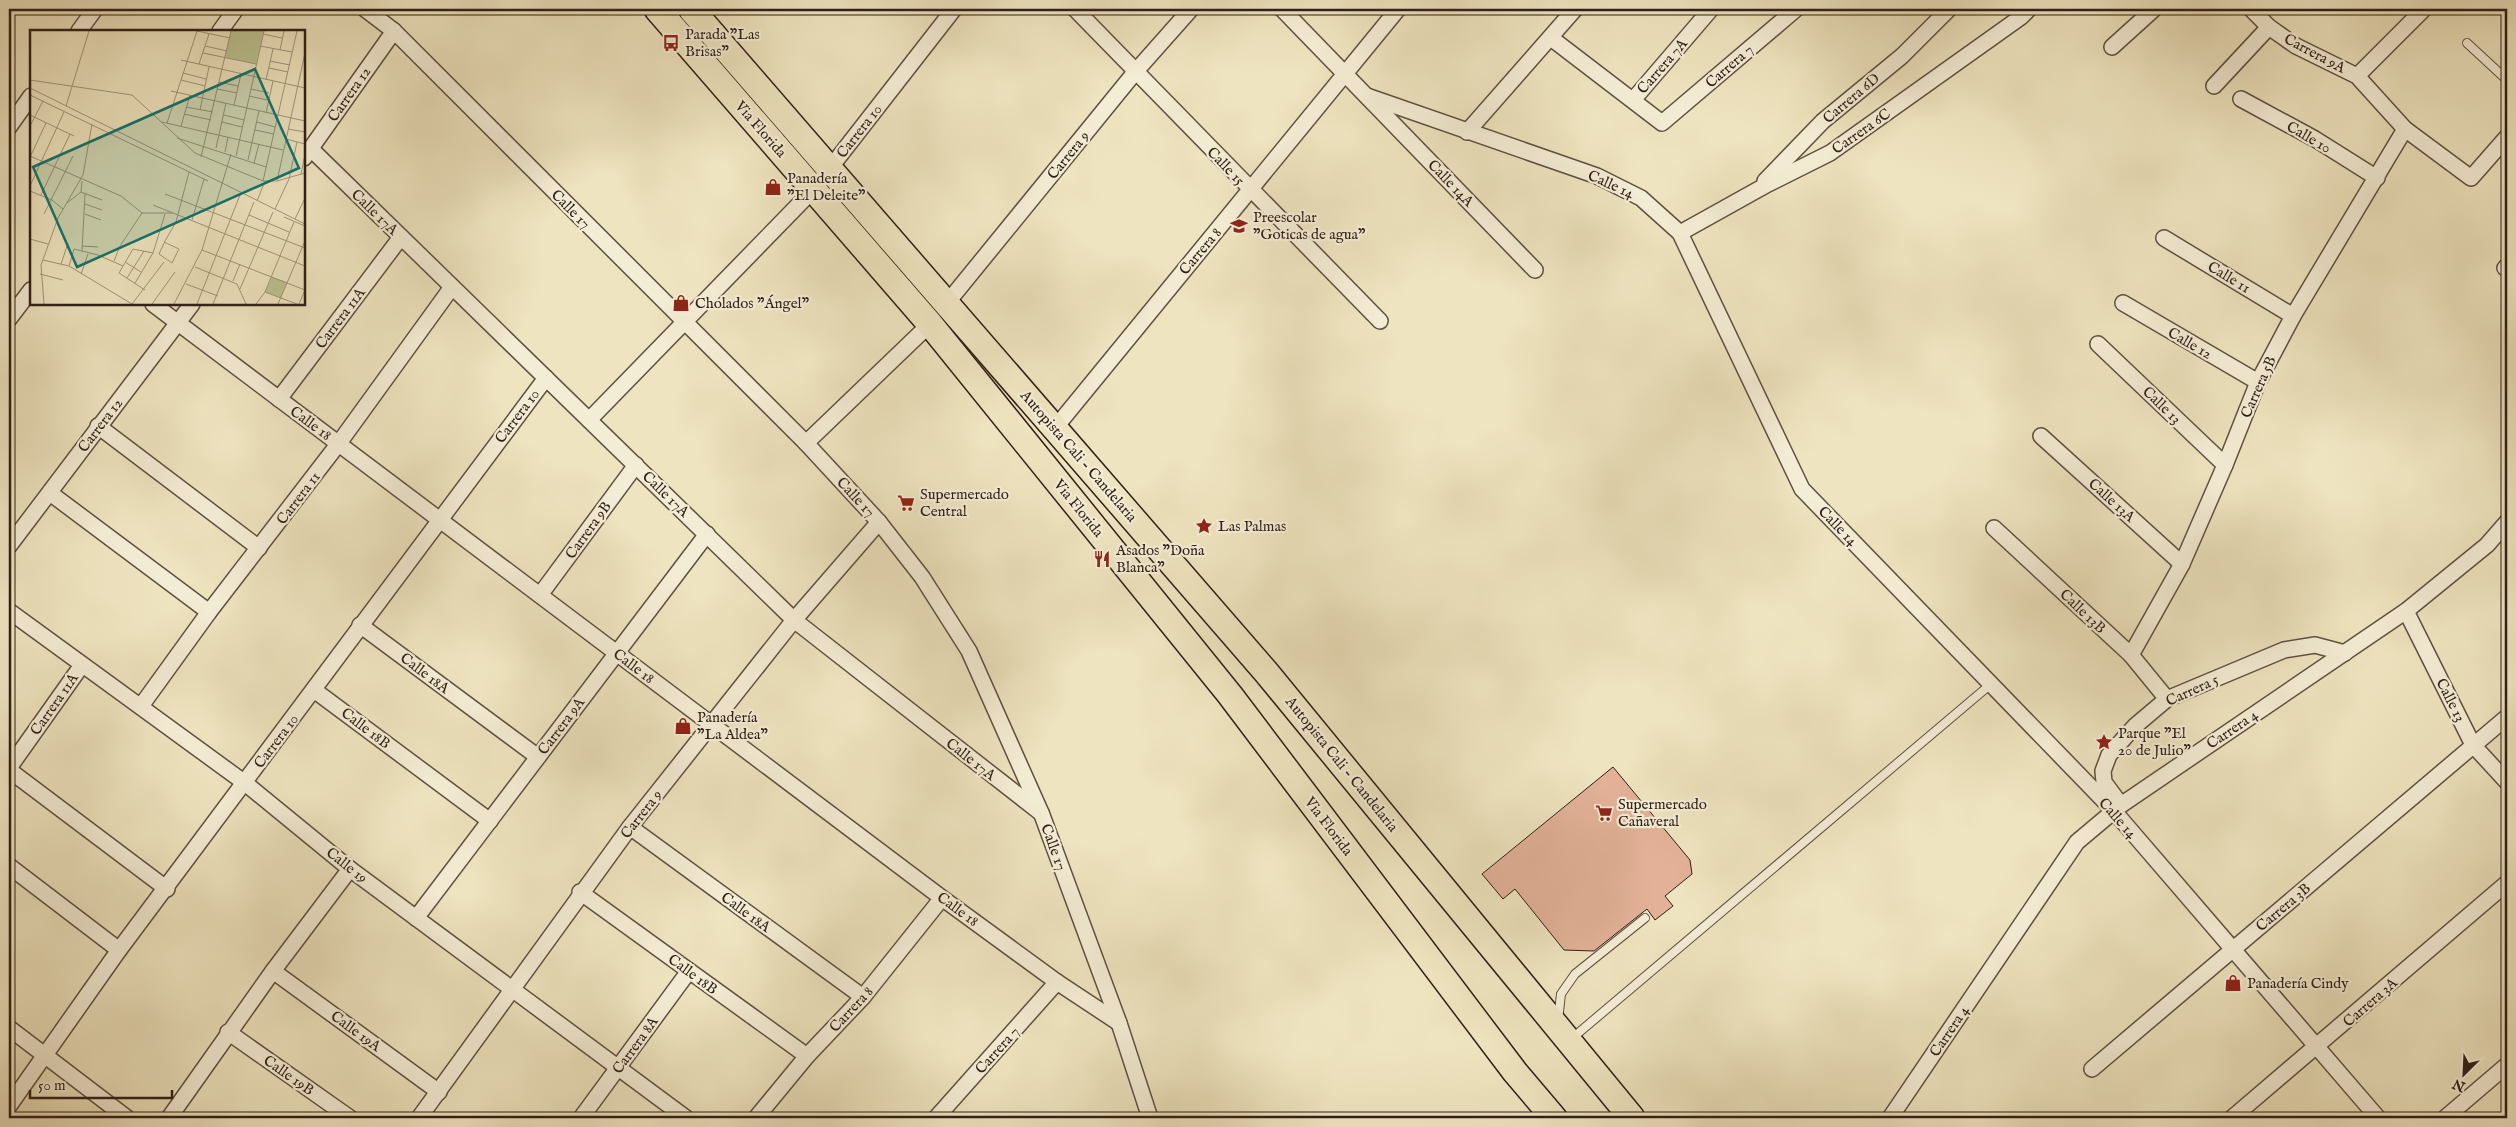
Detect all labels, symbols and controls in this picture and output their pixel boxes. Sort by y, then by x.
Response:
place label: Parada "Las Brisas" [685,25,760,61]
street label: Carrera 9A [2281,29,2350,78]
inset map [30,30,305,305]
bus stop icon: Parada "Las Brisas" [661,33,681,53]
street label: Carrera 7A [1633,34,1692,98]
street label: Carrera 7 [1701,40,1757,92]
street label: Carrera 12 [324,63,375,126]
street label: Carrera 6D [1819,69,1884,128]
street label: Via Florida [730,96,791,162]
street label: Carrera 10 [832,101,886,162]
street label: Carrera 6C [1828,104,1895,159]
street label: Calle 10 [2283,117,2334,158]
street label: Carrera 9 [1043,127,1094,183]
street label: Calle 15 [1203,143,1249,190]
street label: Calle 14A [1423,156,1478,212]
street label: Calle 14 [1585,166,1637,203]
place label: Panadería "El Deleite" [787,169,866,205]
shop icon: Panadería "El Deleite" [763,177,783,197]
street label: Calle 17A [347,185,403,240]
street label: Calle 17 [547,186,594,233]
place label: Preescolar "Goticas de agua" [1253,208,1366,244]
school or university icon: Preescolar "Goticas de agua" [1229,216,1249,236]
street label: Carrera 8 [1175,224,1226,279]
street label: Calle 11 [2204,257,2254,298]
street label: Carrera 11A [311,283,370,353]
shop icon: Cholados "Ángel" [671,293,691,313]
place label: Cholados "Ángel" [695,294,810,313]
street label: Calle 12 [2164,323,2215,364]
street label: Carrera 5B [2236,353,2281,421]
street label: Calle 13 [2138,382,2185,428]
street label: Carrera 10 [491,385,544,447]
street label: Autopista Cali - Candelaria [1015,386,1142,527]
street label: Carrera 12 [74,394,127,456]
street label: Calle 18 [286,402,335,445]
street label: Calle 17A [638,467,694,522]
street label: Carrera 11 [272,468,325,529]
street label: Calle 17 [832,473,879,521]
street label: Calle 13A [2084,474,2140,527]
street label: Via Florida [1049,475,1108,542]
place label: Supermercado Central [920,485,1009,521]
supermarket icon: Supermercado Central [896,493,916,513]
street label: Carrera 9B [561,498,616,563]
street label: Calle 14 [1814,502,1862,551]
place icon: Las Palmas [1194,516,1214,536]
place label: Las Palmas [1218,517,1286,536]
place label: Asados "Doña Blanca" [1115,541,1205,577]
restaurant icon: Asados "Doña Blanca" [1092,549,1112,569]
street label: Calle 13B [2055,585,2110,638]
street label: Calle 18 [609,645,658,688]
street label: Calle 18A [396,649,454,699]
street label: Carrera 11A [26,669,83,739]
street label: Carrera 5 [2163,670,2222,711]
street label: Calle 13 [2431,675,2470,725]
street label: Autopista Cali - Candelaria [1280,692,1402,836]
street label: Carrera 9A [534,693,590,759]
street label: Calle 18B [337,704,394,753]
street label: Carrera 4 [2203,705,2262,753]
place label: Panadería "La Aldea" [697,708,768,744]
street label: Carrera 10 [250,710,303,772]
shop icon: Panadería "La Aldea" [673,716,693,736]
place label: Parque "El 20 de Julio" [2118,724,2191,760]
place icon: Parque "El 20 de Julio" [2094,732,2114,752]
street label: Calle 17A [942,734,1000,785]
street label: Carrera 9 [616,786,666,843]
street label: Via Florida [1300,792,1357,860]
street label: Calle 14 [2094,794,2141,843]
place label: Supermercado Cañaveral [1618,795,1707,831]
supermarket icon: Supermercado Cañaveral [1594,803,1614,823]
street label: Calle 17 [1036,821,1071,873]
street label: Calle 19 [322,843,371,888]
street label: Carrera 3B [2252,879,2315,936]
street label: Calle 18A [717,888,775,937]
street label: Calle 18 [933,888,982,931]
street label: Calle 18B [664,950,721,999]
shop icon: Panadería Cindy [2223,973,2243,993]
street label: Carrera 3A [2339,973,2402,1031]
place label: Panadería Cindy [2247,974,2349,993]
street label: Carrera 8 [825,982,878,1036]
street label: Carrera 4 [1925,1002,1974,1061]
street label: Calle 19A [327,1007,385,1057]
street label: Carrera 8A [608,1012,663,1078]
street label: Carrera 7 [971,1023,1024,1078]
north arrow [2438,1050,2488,1100]
street label: Calle 19B [260,1051,318,1100]
scale bar [30,1067,172,1099]
text: N [2450,1074,2469,1096]
text: 50 m [38,1076,66,1095]

